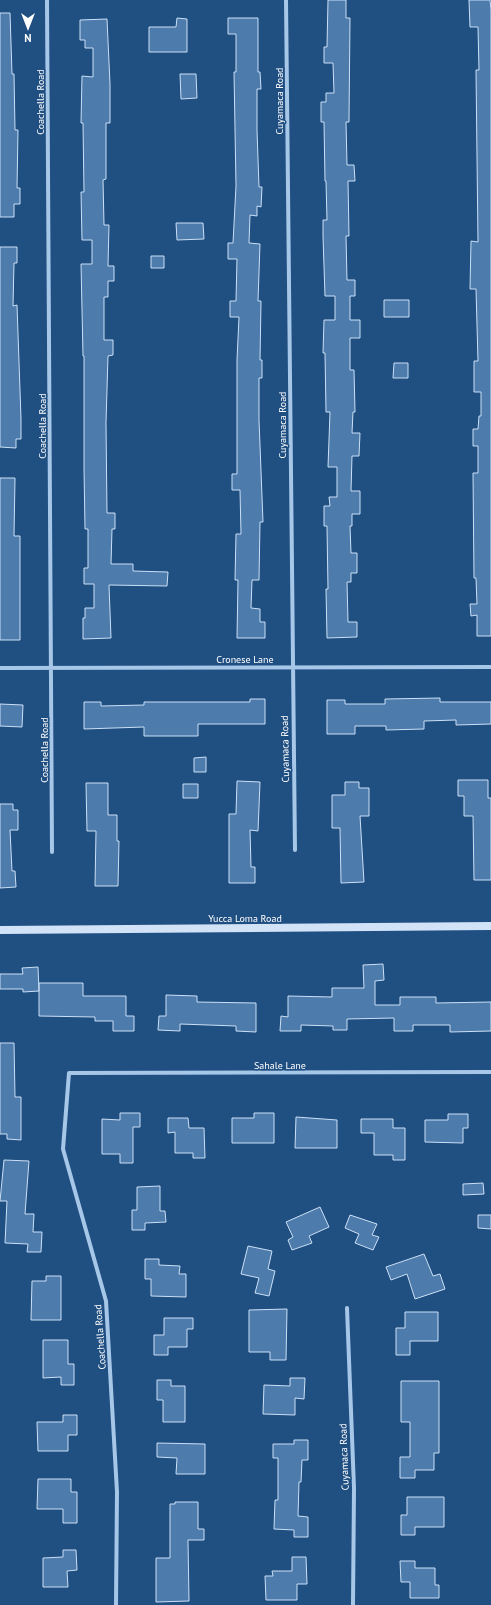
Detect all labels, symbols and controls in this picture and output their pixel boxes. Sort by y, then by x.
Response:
north arrow [8,8,48,48]
text: N [24,31,32,45]
street label: Cuyamaca Road [273,68,286,134]
street label: Coachella Road [34,69,47,135]
street label: Cuyamaca Road [276,392,289,458]
street label: Coachella Road [36,393,49,459]
street label: Cronese Lane [216,653,274,666]
street label: Cuyamaca Road [278,715,292,783]
street label: Coachella Road [38,717,51,783]
street label: Yucca Loma Road [208,912,282,925]
street label: Sahale Lane [254,1059,306,1072]
street label: Coachella Road [91,1304,109,1370]
street label: Cuyamaca Road [336,1423,352,1491]

